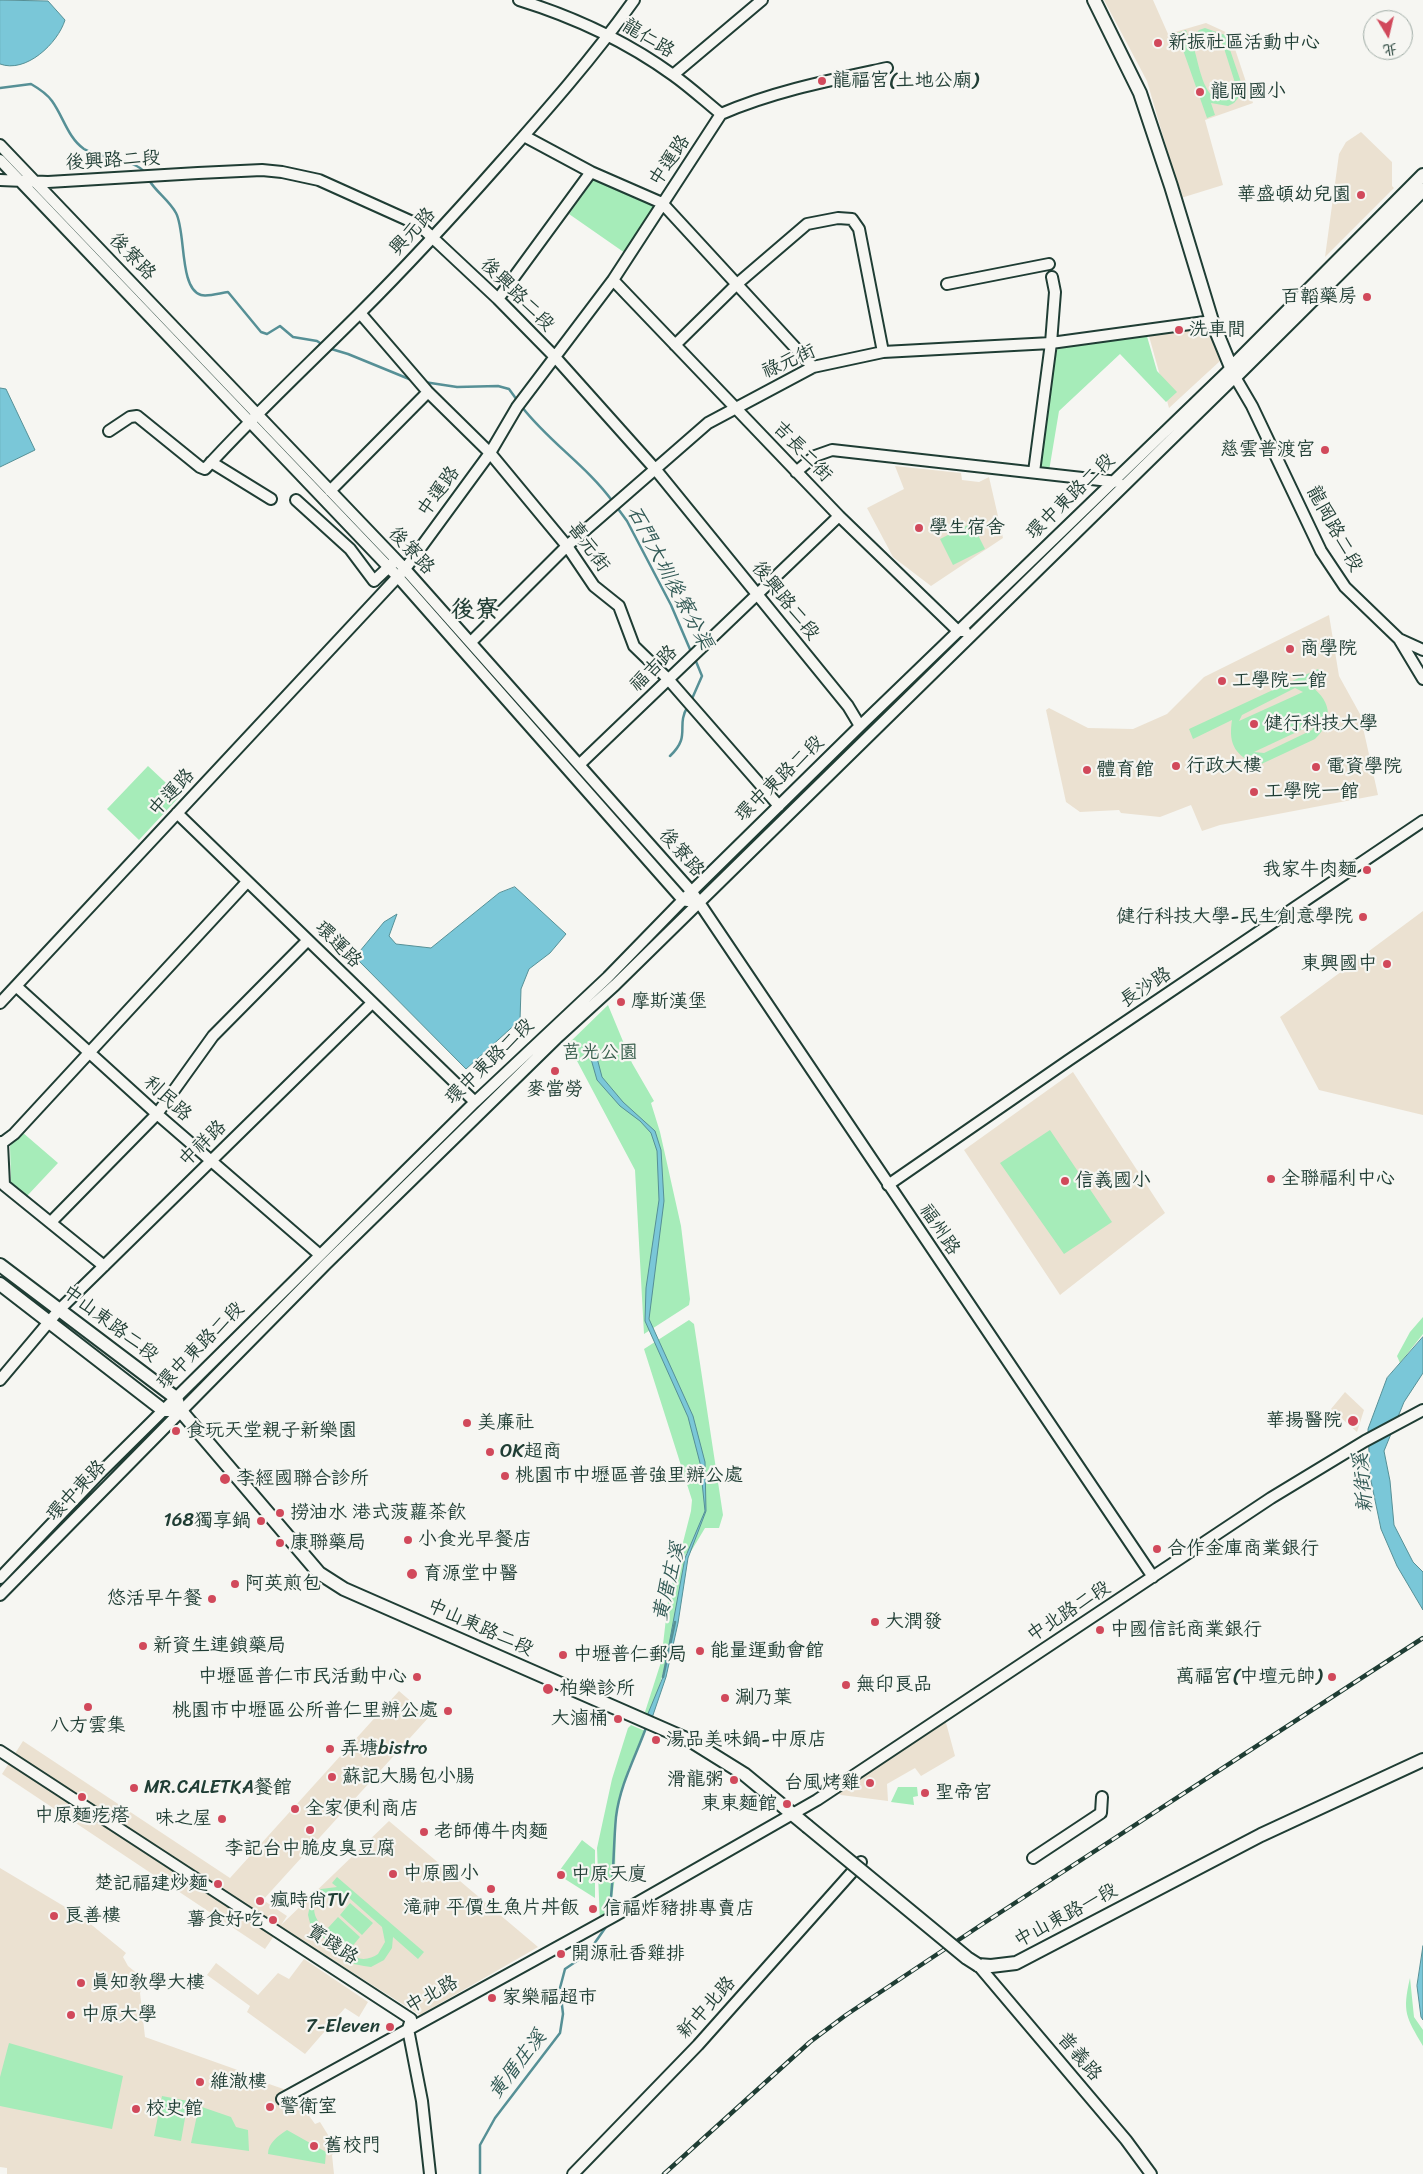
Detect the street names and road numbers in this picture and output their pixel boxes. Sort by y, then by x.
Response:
street label: 龍仁路 [618,15,678,63]
street label: 中運路 [645,131,695,191]
street label: 後興路二段 [65,147,161,175]
street label: 興元路 [385,203,441,261]
street label: 後寮路 [104,229,160,285]
street label: 後興路二段 [475,253,559,337]
street label: 祿元街 [758,340,820,384]
street label: 吉長二街 [767,417,837,487]
street label: 環中東路二段 [1022,449,1120,545]
street label: 中運路 [413,462,465,522]
street label: 龍岡路二段 [1301,482,1367,576]
street label: 喜元街 [562,517,614,577]
street label: 後寮路 [383,522,439,580]
street label: 後興路二段 [746,557,824,645]
street label: 福吉路 [626,641,682,697]
street label: 環中東路二段 [731,731,829,827]
street label: 中運路 [144,764,200,822]
street label: 後寮路 [654,824,708,882]
street label: 環運路 [310,917,366,973]
street label: 長沙路 [1116,963,1176,1013]
street label: 環中東路二段 [441,1014,539,1110]
street label: 利民路 [138,1071,196,1127]
street label: 中祥路 [175,1116,231,1172]
street label: 福州路 [914,1200,964,1260]
street label: 中山東路二段 [58,1281,162,1367]
street label: 環中東路二段 [153,1298,249,1394]
street label: 環中東路 [42,1456,112,1526]
street label: 中北路二段 [1023,1577,1115,1647]
street label: 中山東路二段 [423,1594,537,1662]
street label: 中山東路一段 [1010,1879,1122,1953]
street label: 實踐路 [302,1920,362,1970]
street label: 中北路 [402,1971,462,2019]
street label: 新中北路 [673,1972,741,2044]
street label: 普義路 [1052,2028,1106,2086]

